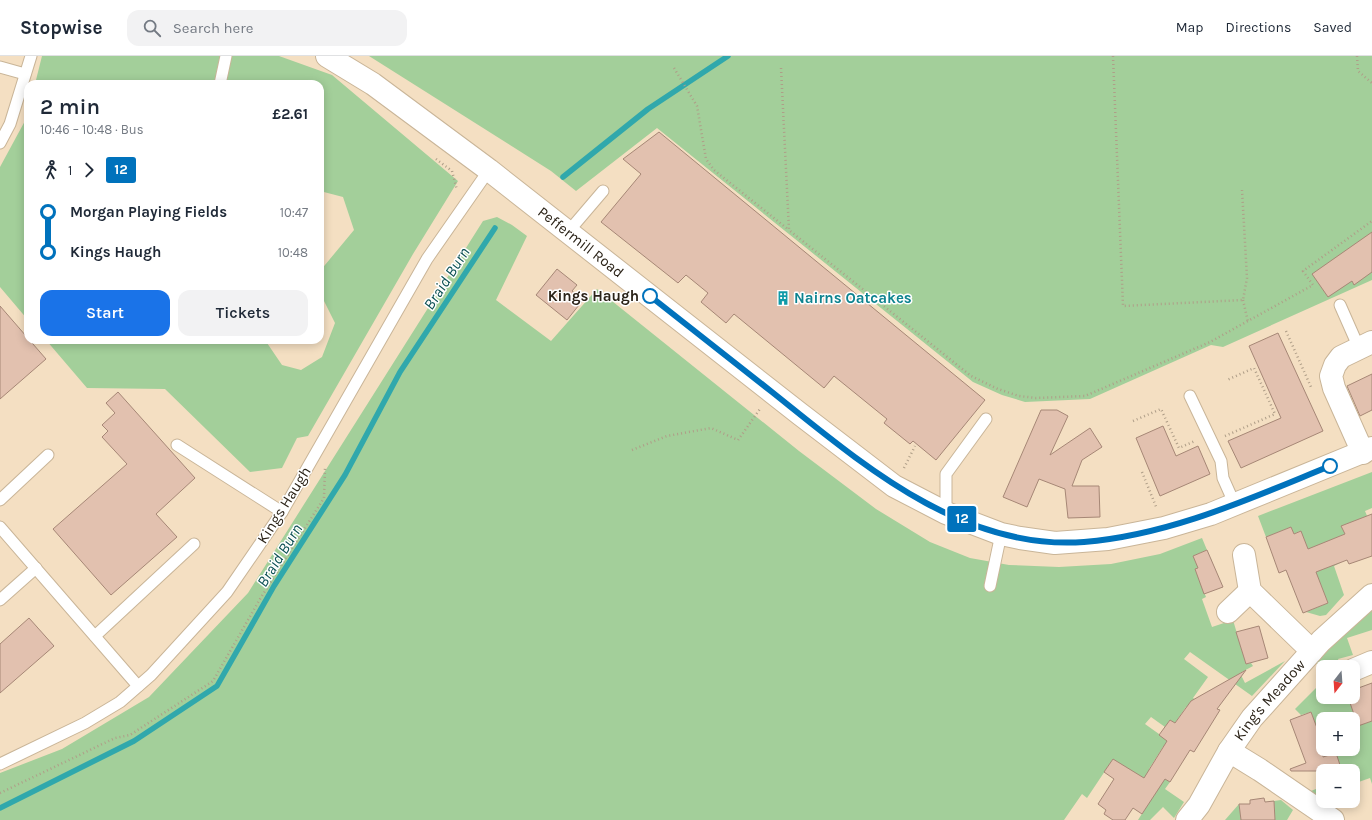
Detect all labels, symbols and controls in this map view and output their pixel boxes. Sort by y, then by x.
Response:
search box [127,10,407,46]
text: Stopwise [20,17,103,39]
icon: search [141,17,163,39]
text: Search here [173,19,253,37]
text: Map [1176,19,1204,36]
text: Directions [1226,19,1291,36]
text: Saved [1313,19,1352,36]
text: 2 min [40,94,100,120]
text: £2.61 [272,105,308,123]
text: 10:46 – 10:48 · Bus [40,122,144,137]
icon: walk [40,159,62,181]
icon: forward [78,159,100,181]
text: 12 [114,161,128,178]
text: 1 [68,163,72,178]
text: Morgan Playing Fields [70,203,227,221]
street label: Peffermill Road [534,203,628,281]
text: 10:47 [280,205,308,220]
text: Kings Haugh [70,243,161,261]
water label: Braid Burn [419,243,474,313]
text: 10:48 [278,245,308,260]
place label: Kings Haugh [548,287,639,305]
marker: Kings Haugh [642,288,658,304]
place label: Nairns Oatcakes [794,289,912,307]
button: Start [40,290,170,336]
button: Tickets [178,290,308,336]
building icon: Nairns Oatcakes [775,290,791,306]
unlabelled marker [1322,458,1338,474]
street label: Kings Haugh [253,463,315,547]
line badge: 12 [944,506,980,532]
text: 12 [955,510,969,527]
water label: Braid Burn [253,520,306,590]
street label: King's Meadow [1230,656,1309,744]
north arrow [1316,660,1360,704]
map controls [1316,660,1360,808]
button: + [1316,712,1360,756]
button: − [1316,764,1360,808]

